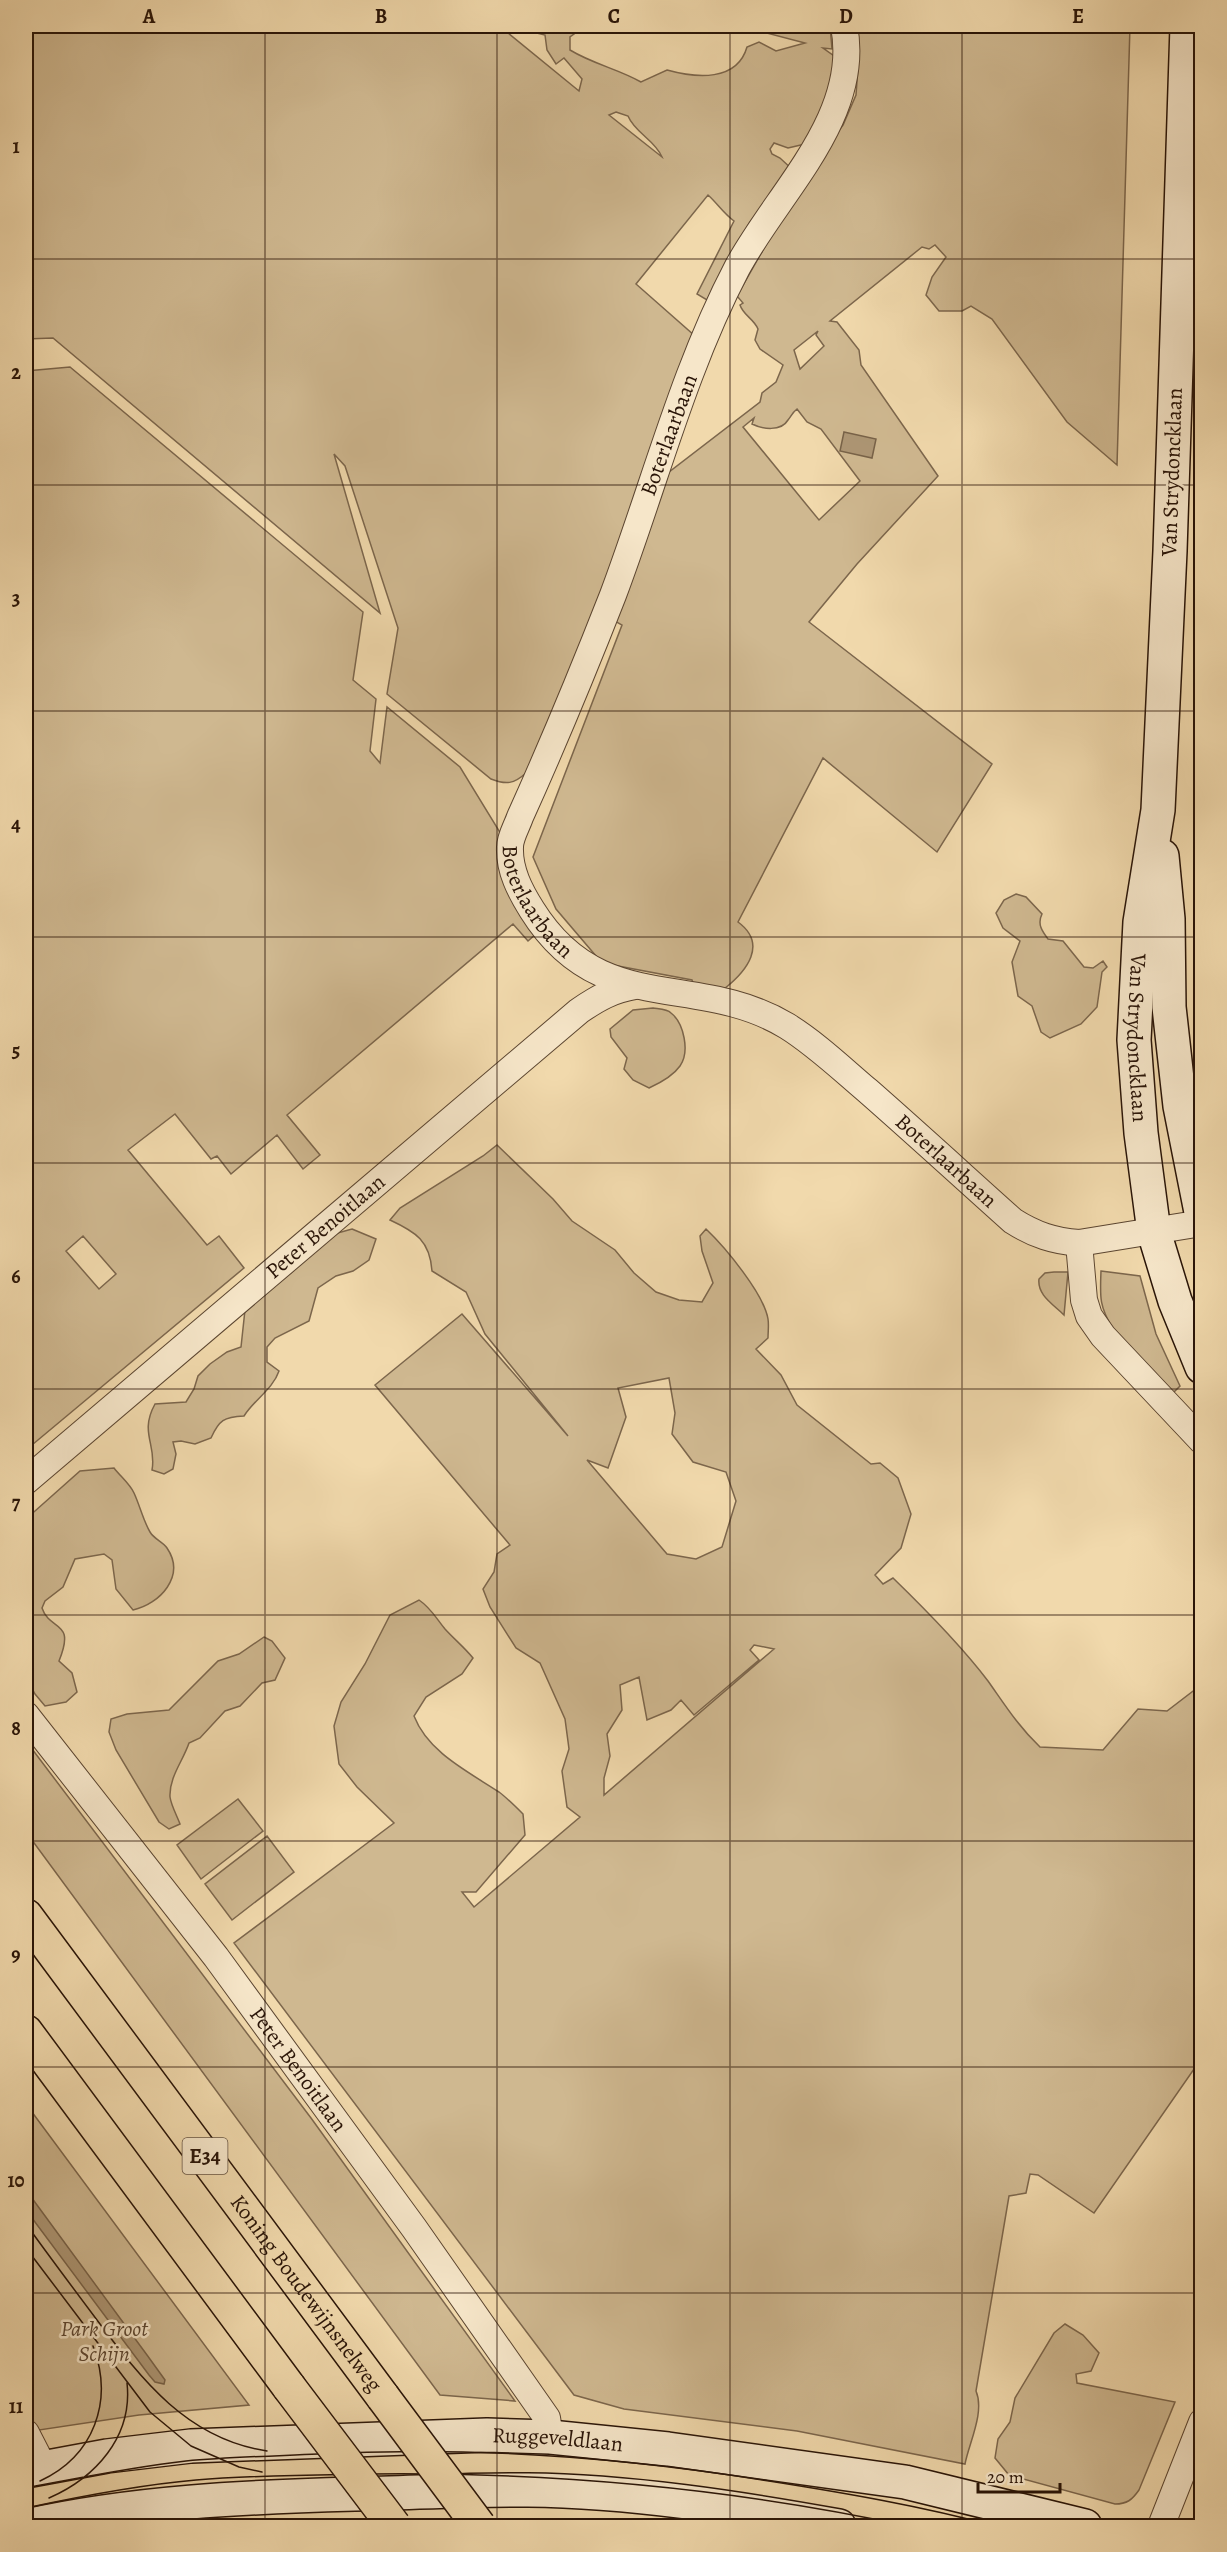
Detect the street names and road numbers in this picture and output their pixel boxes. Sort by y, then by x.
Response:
street label: Boterlaarbaan [633,370,705,500]
street label: Van Strydoncklaan [1154,387,1190,558]
street label: Boterlaarbaan [495,845,580,965]
street label: Van Strydoncklaan [1119,952,1155,1123]
street label: Boterlaarbaan [889,1107,1004,1215]
street label: Peter Benoitlaan [259,1167,392,1286]
street label: Peter Benoitlaan [242,2001,354,2138]
road number: E34 [182,2138,228,2174]
street label: Koning Boudewijnsnelweg [223,2189,389,2398]
street label: Ruggeveldlaan [492,2420,624,2459]

